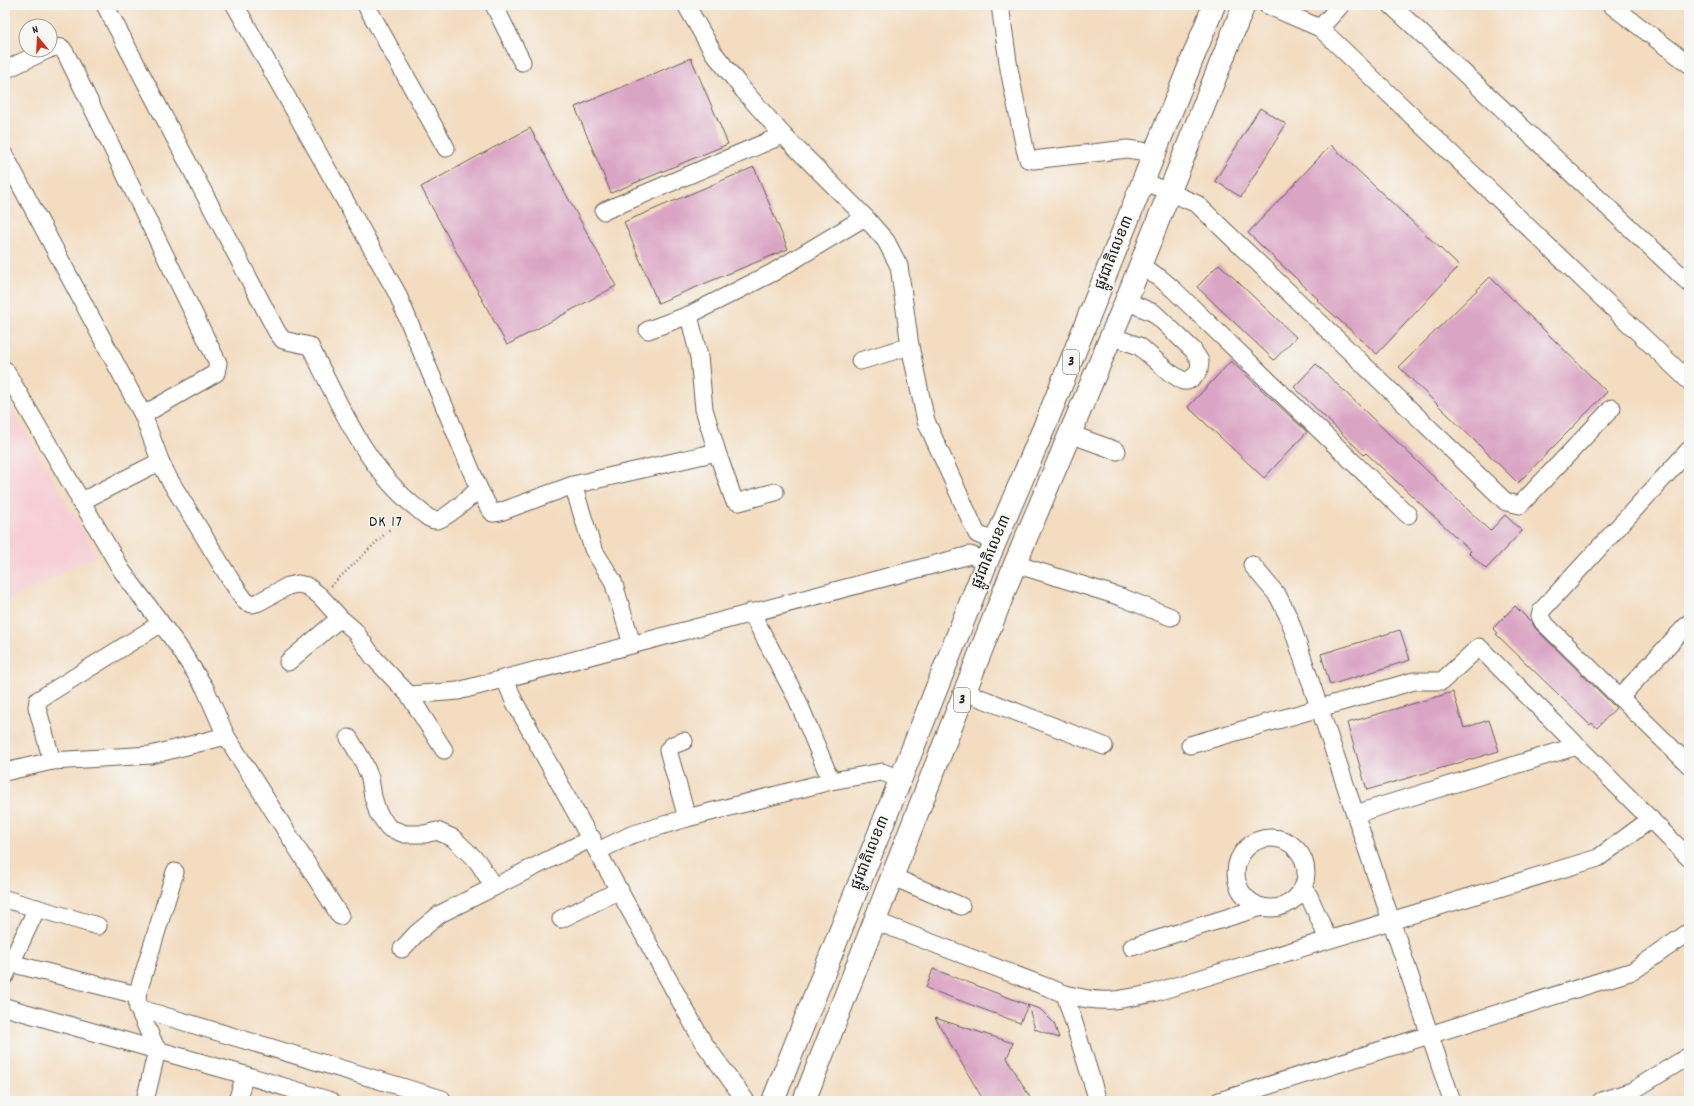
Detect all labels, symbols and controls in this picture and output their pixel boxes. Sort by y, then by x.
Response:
north arrow [18,18,58,58]
text: N [30,22,41,39]
street label: ផ្លូវជាតិលេខ៣ [1090,213,1140,294]
road number: 3 [1063,350,1079,374]
district label: DK 17 [369,511,403,534]
street label: ផ្លូវជាតិលេខ៣ [967,512,1018,593]
road number: 3 [954,688,970,712]
street label: ផ្លូវជាតិលេខ៣ [846,813,896,894]

